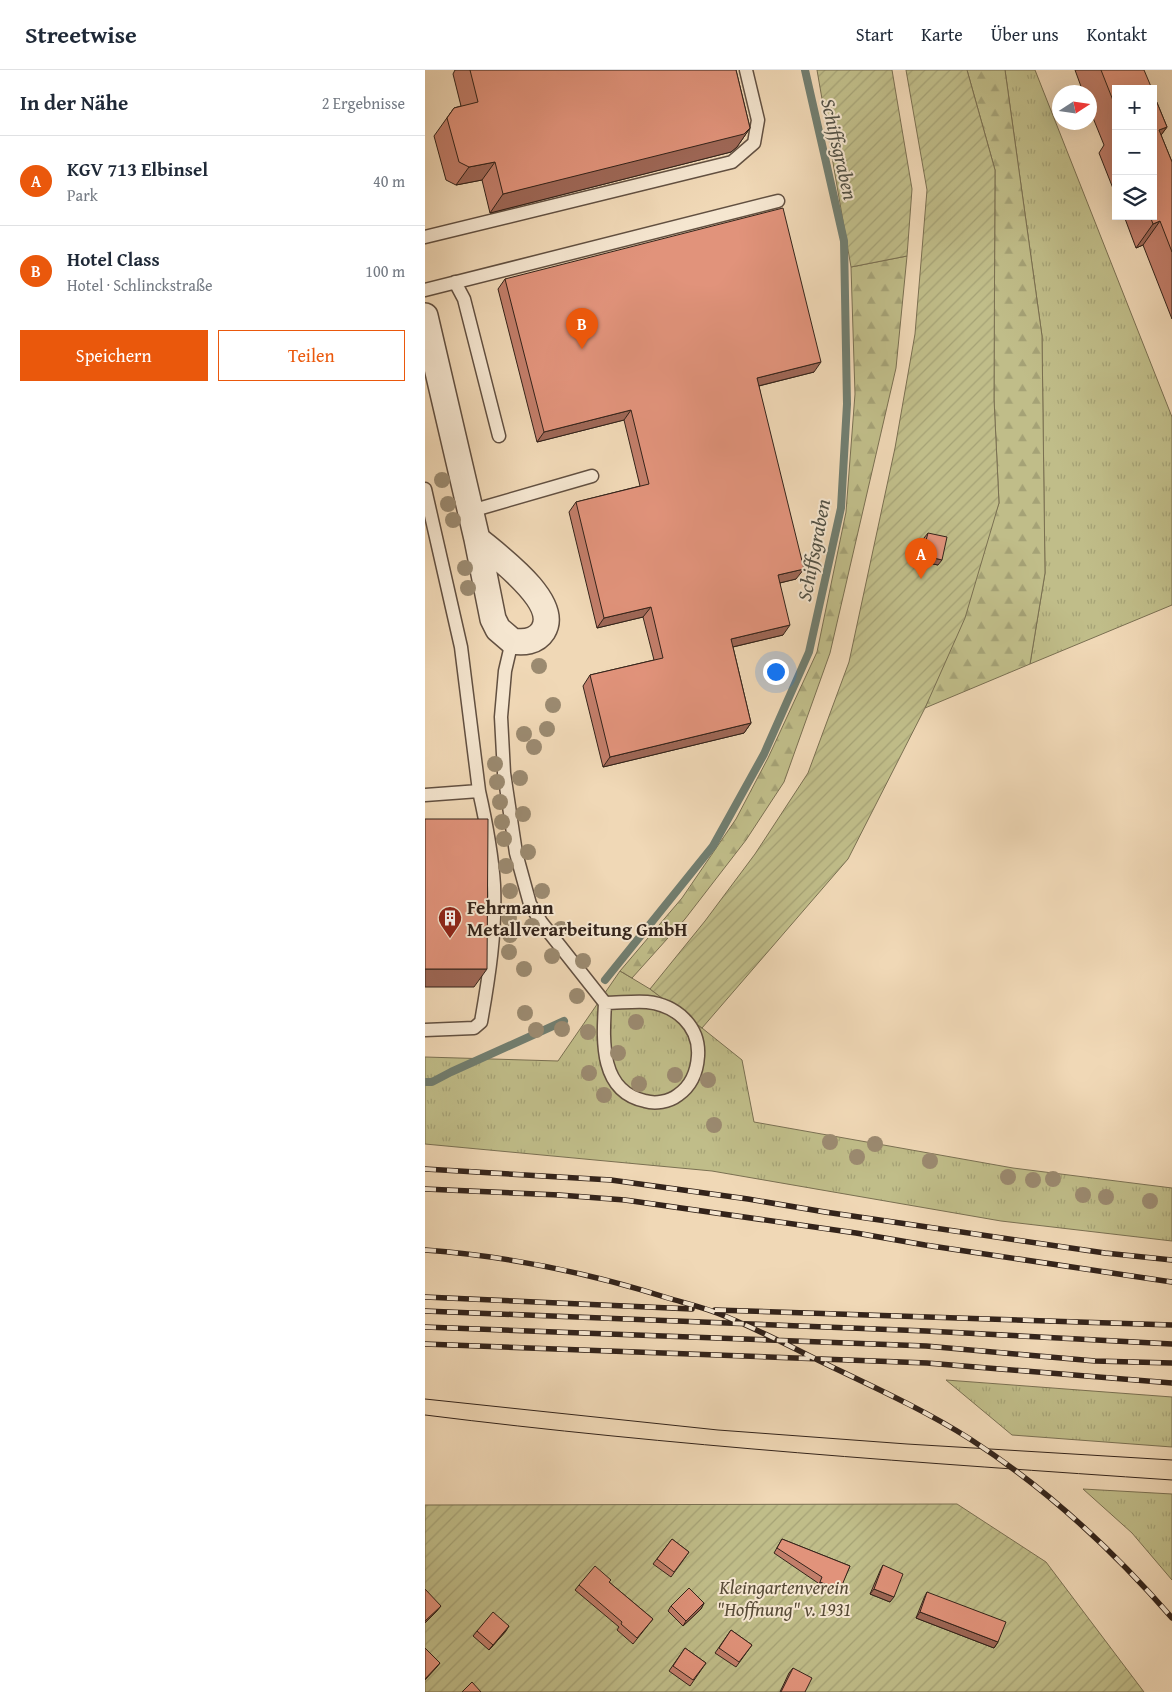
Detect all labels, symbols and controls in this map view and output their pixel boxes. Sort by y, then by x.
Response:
text: Streetwise [25,17,137,52]
text: Start [856,21,893,48]
text: Karte [921,21,963,48]
text: Über uns [991,21,1059,48]
text: Kontakt [1087,21,1147,48]
north arrow [1052,85,1097,130]
map controls [1112,85,1157,220]
button: + [1112,85,1157,130]
text: In der Nähe [20,87,128,118]
text: 2 Ergebnisse [322,91,405,115]
water label: Schiffsgraben [814,95,866,203]
button: − [1112,130,1157,175]
text: KGV 713 Elbinsel [67,155,208,183]
text: A [31,169,41,193]
text: 40 m [373,169,405,193]
button: layers [1112,175,1157,220]
text: Park [67,183,98,207]
text: Hotel Class [67,245,160,273]
text: B [31,259,41,283]
text: 100 m [365,259,405,283]
text: Hotel · Schlinckstraße [67,273,213,297]
pin: B [566,308,598,349]
button: Speichern [20,330,208,381]
button: Teilen [218,330,405,381]
water label: Schiffsgraben [789,496,837,604]
pin: A [905,538,937,579]
your location [763,659,789,685]
place label: Fehrmann Metallverarbeitung GmbH [467,893,688,943]
building icon: Fehrmann Metallverarbeitung GmbH [437,905,463,939]
park label: Kleingartenverein "Hoffnung" v. 1931 [717,1573,851,1623]

